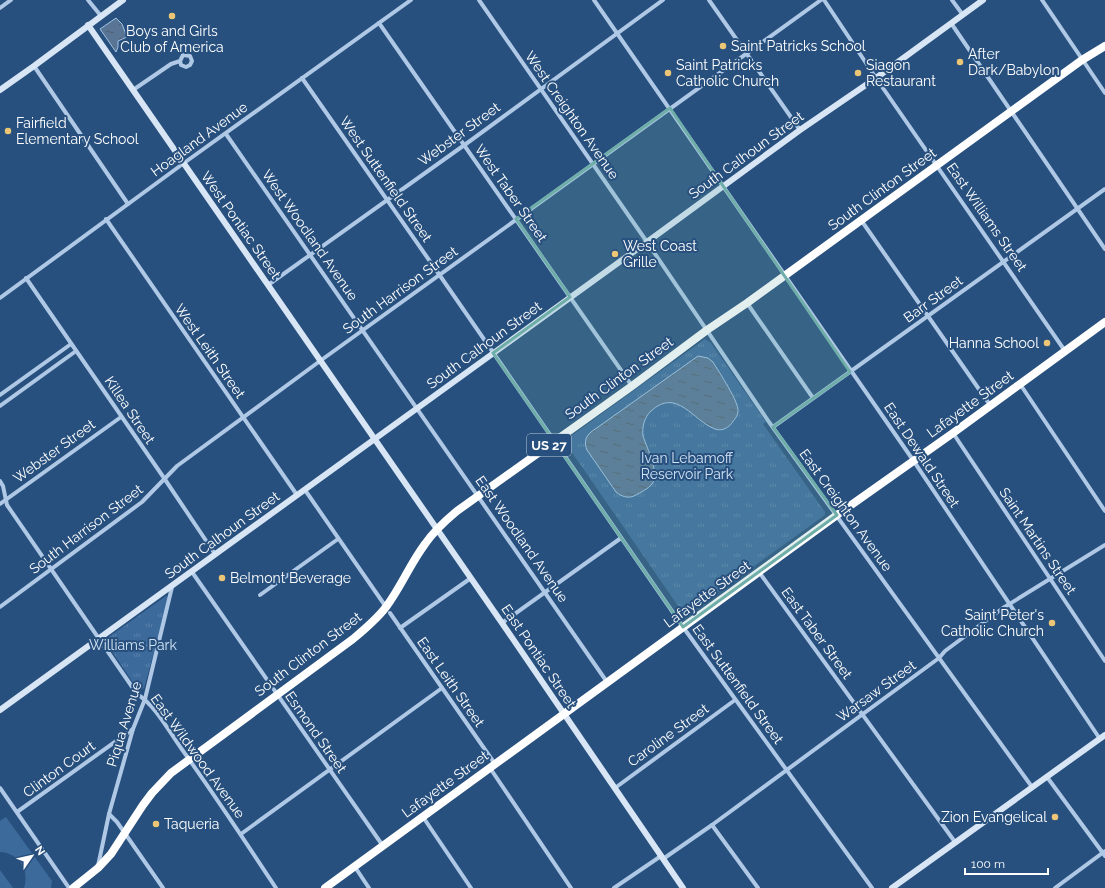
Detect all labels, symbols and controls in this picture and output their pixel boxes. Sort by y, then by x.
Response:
marker: Boys and Girls Club of America [167,11,177,21]
place label: Boys and Girls Club of America [120,23,224,55]
place label: Saint Patricks School [731,38,866,54]
marker: Saint Patricks School [718,41,728,51]
place label: After Dark/Babylon [968,46,1060,78]
street label: West Creighton Avenue [522,48,622,182]
place label: Saint Patricks Catholic Church [676,57,779,89]
place label: Siagon Restaurant [866,57,936,89]
marker: After Dark/Babylon [955,57,965,67]
marker: Saint Patricks Catholic Church [663,68,673,78]
marker: Siagon Restaurant [853,68,863,78]
street label: Hoagland Avenue [148,99,250,179]
street label: Webster Street [415,99,503,169]
street label: South Calhoun Street [685,108,807,202]
street label: West Suttenfield Street [337,113,436,245]
place label: Fairfield Elementary School [16,115,139,147]
marker: Fairfield Elementary School [3,126,13,136]
street label: West Taber Street [471,141,551,245]
street label: South Clinton Street [825,144,939,234]
street label: East Williams Street [944,160,1031,275]
street label: West Woodland Avenue [259,166,361,304]
street label: West Pontiac Street [198,168,284,282]
place label: West Coast Grille [623,238,697,270]
street label: South Harrison Street [339,243,461,337]
marker: West Coast Grille [610,249,620,259]
street label: Barr Street [900,272,966,326]
street label: South Calhoun Street [423,298,545,392]
street label: West Leith Street [171,301,249,401]
street label: South Clinton Street [562,333,676,423]
place label: Hanna School [949,335,1039,351]
marker: Hanna School [1042,338,1052,348]
street label: Lafayette Street [924,367,1017,441]
street label: Killea Street [102,373,159,447]
street label: East Dewald Street [881,400,963,511]
street label: Webster Street [10,416,98,486]
road number: US 27 [527,434,571,456]
street label: East Creighton Avenue [796,446,896,574]
park label: Ivan Lebamoff Reservoir Park [641,450,734,482]
street label: East Woodland Avenue [472,473,572,605]
street label: South Harrison Street [26,481,146,577]
street label: Saint Martins Street [996,485,1080,598]
street label: South Calhoun Street [161,488,283,582]
street label: Lafayette Street [661,557,754,631]
place label: Belmont Beverage [230,570,351,586]
marker: Belmont Beverage [217,573,227,583]
street label: East Taber Street [778,584,856,682]
street label: East Pontiac Street [498,601,580,711]
place label: Saint Peter's Catholic Church [941,607,1044,639]
street label: South Clinton Street [251,608,365,699]
marker: Saint Peter's Catholic Church [1047,618,1057,628]
street label: East Suttenfield Street [689,621,787,747]
street label: East Leith Street [414,634,488,730]
park label: Williams Park [89,637,177,653]
street label: Warsaw Street [833,657,919,725]
street label: Piqua Avenue [103,679,145,769]
street label: Esmond Street [282,688,350,776]
street label: East Wildwood Avenue [148,691,248,821]
street label: Caroline Street [625,700,712,770]
street label: Clinton Court [20,737,98,800]
street label: Lafayette Street [399,747,492,821]
place label: Zion Evangelical [941,809,1047,825]
marker: Zion Evangelical [1050,812,1060,822]
place label: Taqueria [164,816,219,832]
marker: Taqueria [151,819,161,829]
north arrow [12,836,52,876]
text: N [32,844,48,858]
scale bar [965,850,1048,876]
text: 100 m [971,857,1005,871]

